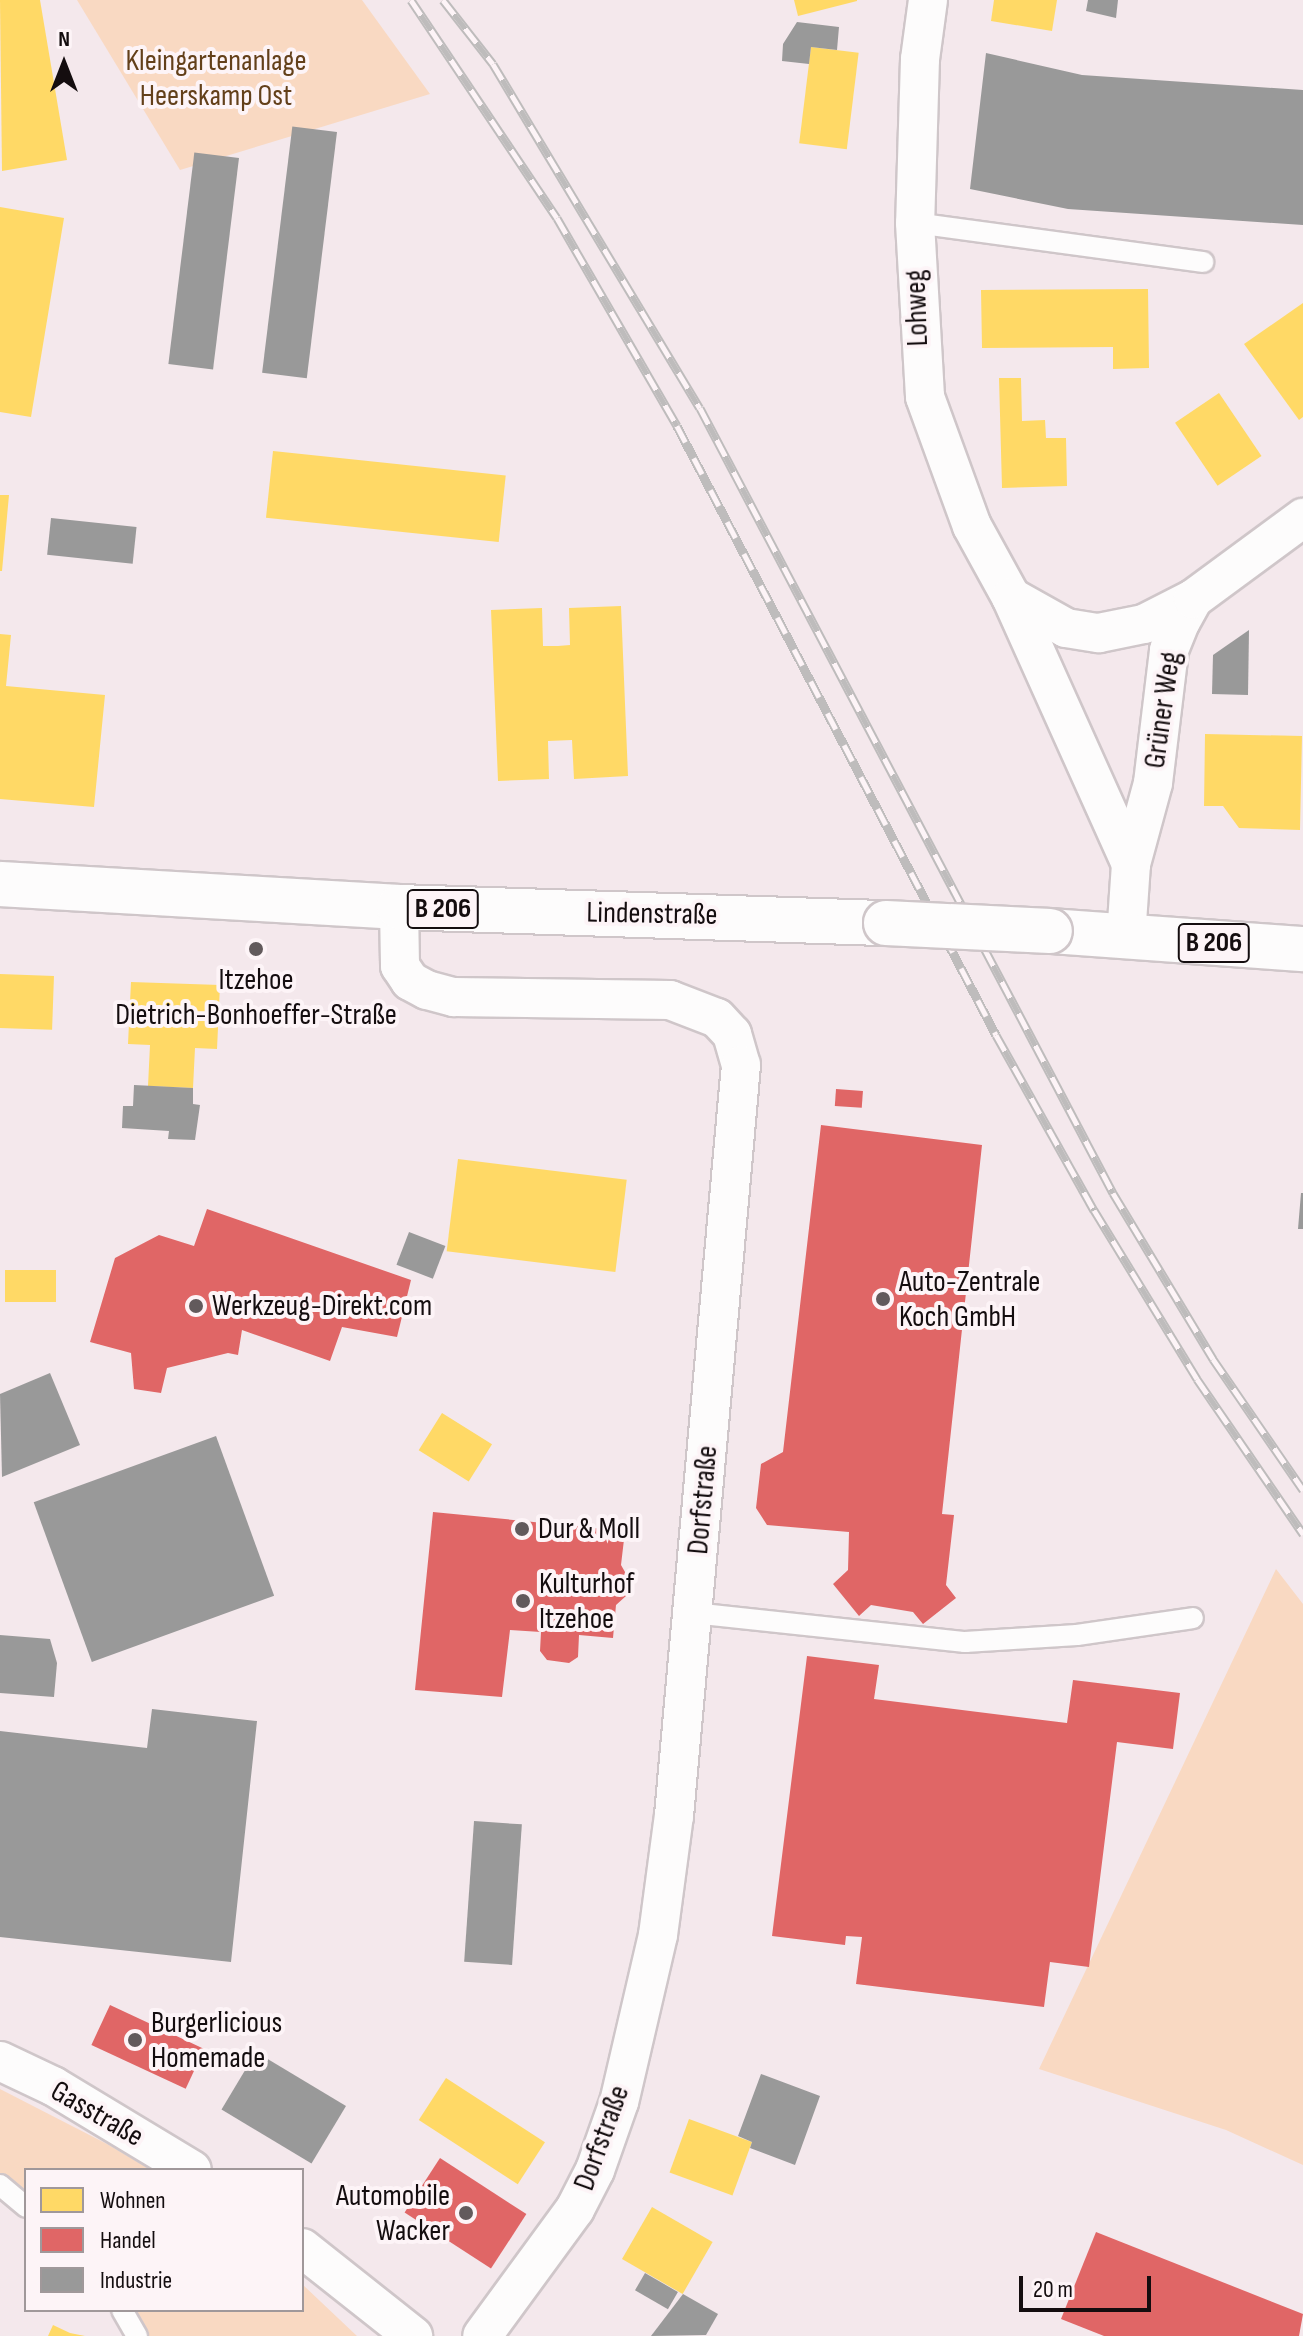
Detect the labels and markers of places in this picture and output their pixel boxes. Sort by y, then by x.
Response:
marker: Itzehoe Dietrich-Bonhoeffer-Straße [247,940,265,958]
place label: Itzehoe Dietrich-Bonhoeffer-Straße [115,962,397,1032]
place label: Auto-Zentrale Koch GmbH [899,1264,1040,1334]
place label: Werkzeug-Direkt.com [212,1288,432,1324]
marker: Auto-Zentrale Koch GmbH [874,1290,892,1308]
marker: Werkzeug-Direkt.com [187,1297,205,1315]
place label: Dur & Moll [538,1511,640,1547]
marker: Dur & Moll [513,1520,531,1538]
place label: Kulturhof Itzehoe [539,1566,634,1636]
marker: Kulturhof Itzehoe [514,1592,532,1610]
place label: Burgerlicious Homemade [151,2005,282,2076]
marker: Burgerlicious Homemade [126,2031,144,2049]
place label: Automobile Wacker [336,2178,450,2248]
marker: Automobile Wacker [457,2204,475,2222]

